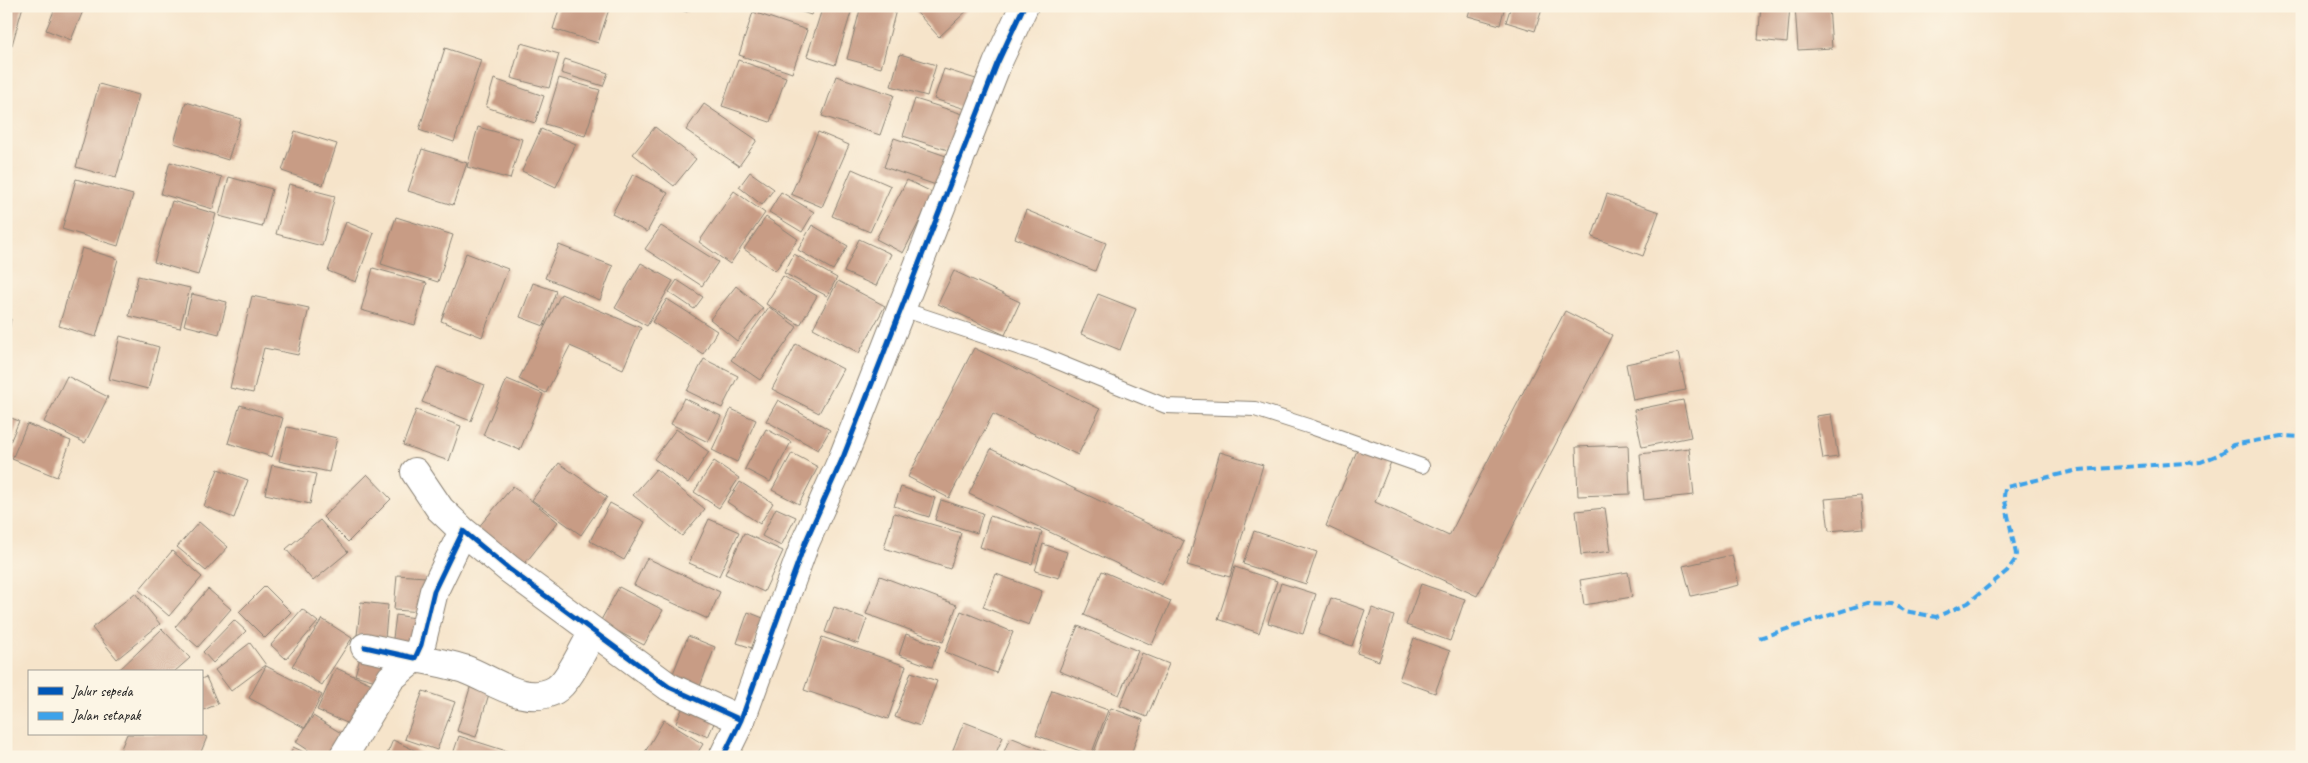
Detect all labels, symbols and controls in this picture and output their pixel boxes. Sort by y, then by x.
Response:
legend [28,670,202,736]
text: Jalur sepeda [71,682,134,701]
text: Jalan setapak [71,706,142,725]

